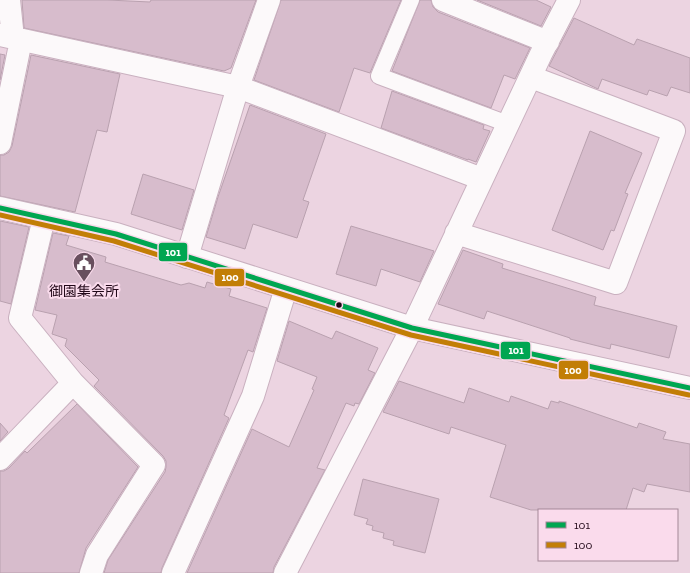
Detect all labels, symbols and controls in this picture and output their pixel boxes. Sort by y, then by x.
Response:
line badge: 101 [158,242,188,262]
text: 101 [165,246,181,259]
public building icon: 御園集会所 [71,250,97,283]
line badge: 100 [214,268,245,287]
text: 100 [221,271,239,284]
place label: 御園集会所 [49,283,119,300]
unlabelled marker [334,300,344,310]
line badge: 101 [500,341,531,360]
text: 101 [508,344,524,357]
line badge: 100 [558,360,589,380]
text: 100 [564,364,582,377]
legend [538,509,678,561]
text: 101 [574,518,591,532]
text: 100 [574,538,593,552]

